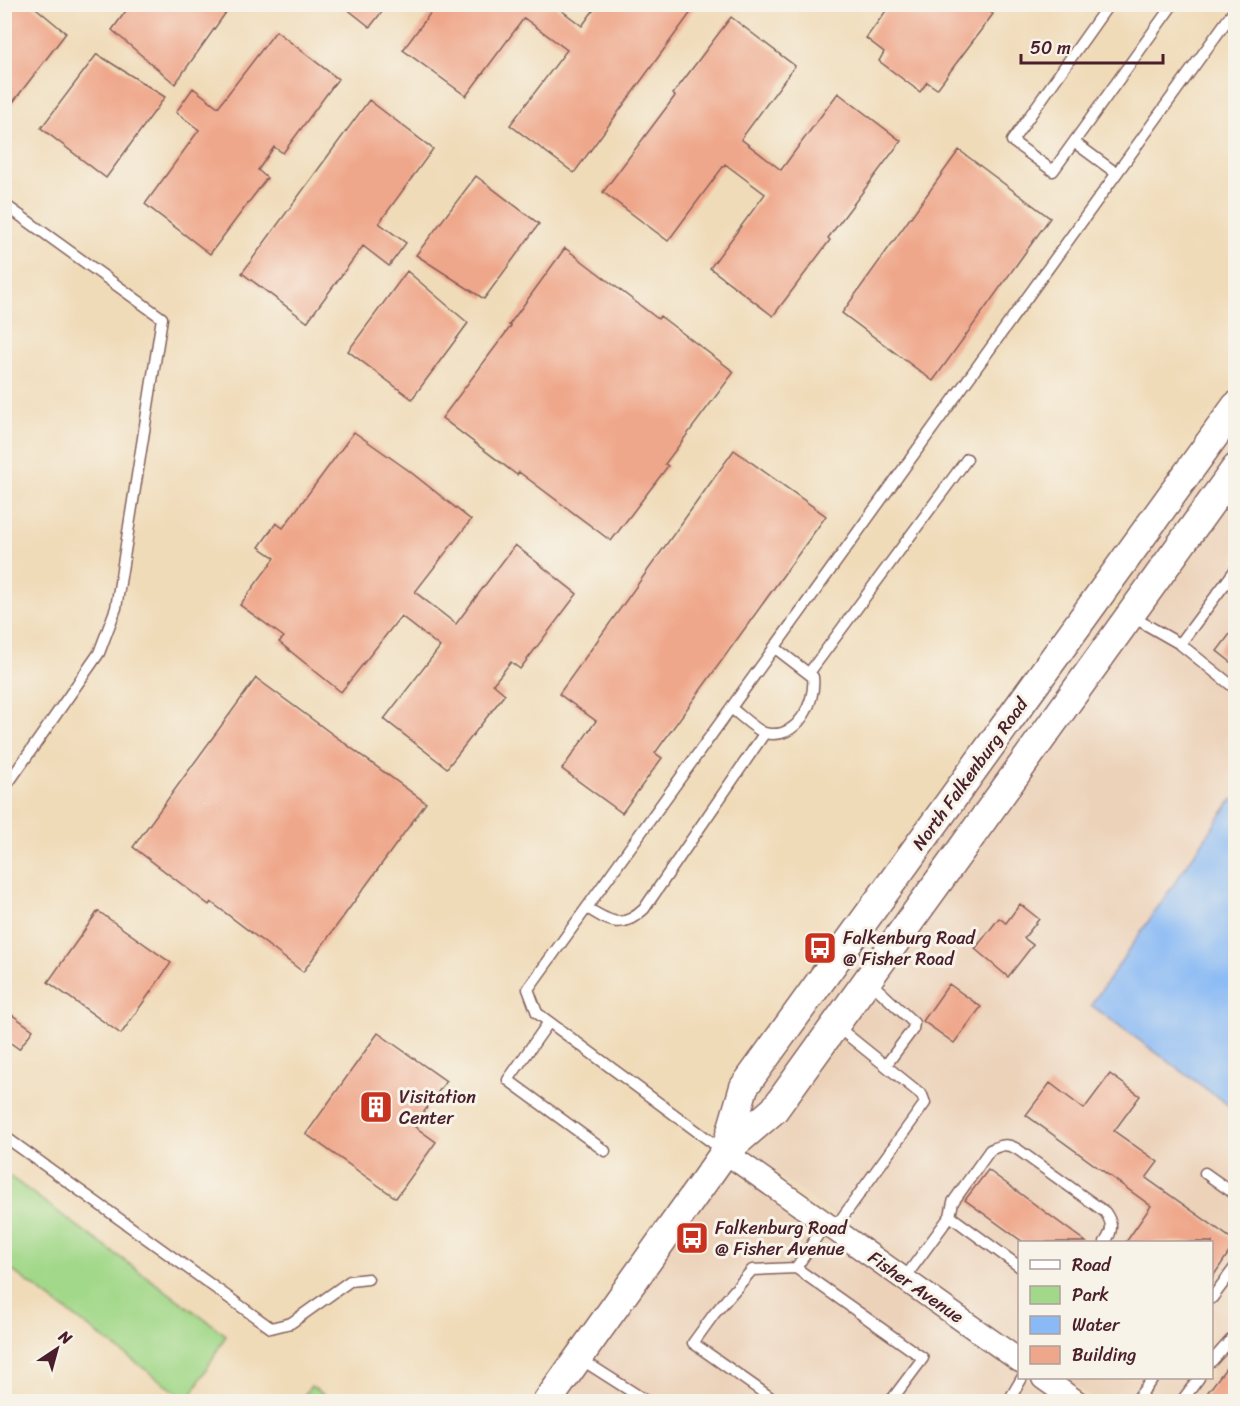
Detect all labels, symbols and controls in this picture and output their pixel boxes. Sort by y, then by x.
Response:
scale bar [1021,27,1164,65]
text: 50 m [1030,32,1071,64]
street label: North Falkenburg Road [903,690,1037,857]
place label: Falkenburg Road @ Fisher Road [843,922,976,975]
bus stop icon: Falkenburg Road @ Fisher Road [802,930,838,966]
place label: Visitation Center [399,1081,476,1134]
building icon: Visitation Center [358,1089,394,1125]
place label: Falkenburg Road @ Fisher Avenue [715,1212,848,1265]
bus stop icon: Falkenburg Road @ Fisher Avenue [674,1220,710,1256]
legend [1018,1241,1213,1379]
street label: Fisher Avenue [861,1242,971,1332]
text: Road [1072,1249,1112,1281]
text: Park [1072,1279,1109,1311]
text: Water [1072,1309,1121,1341]
north arrow [27,1319,87,1379]
text: N [52,1322,79,1353]
text: Building [1072,1339,1136,1371]

